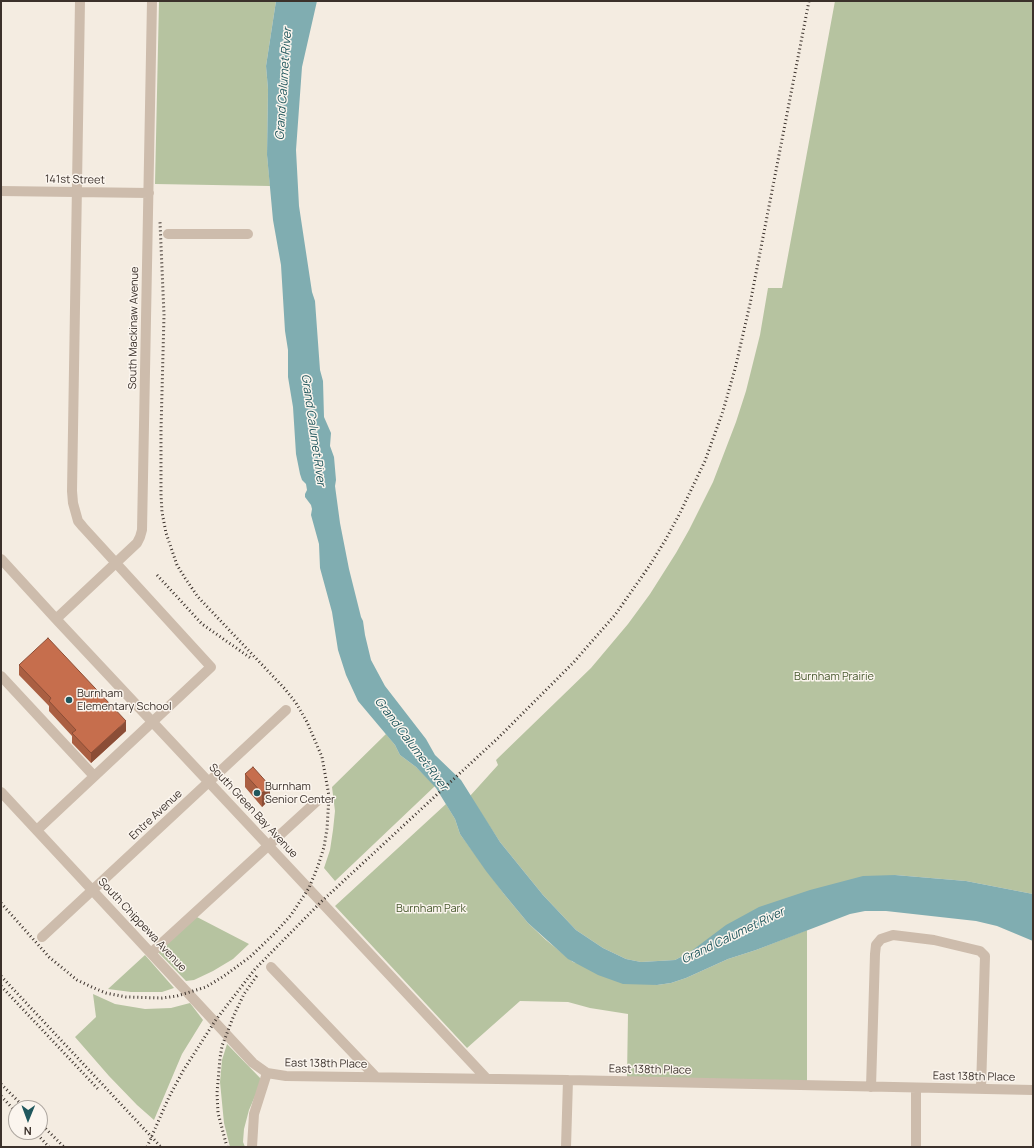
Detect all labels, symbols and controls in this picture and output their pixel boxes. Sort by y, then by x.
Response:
water label: Grand Calumet River [273,27,295,141]
street label: 141st Street [45,173,105,187]
street label: South Mackinaw Avenue [126,266,142,390]
water label: Grand Calumet River [298,373,328,487]
park label: Burnham Prairie [794,670,874,684]
place label: Burnham Elementary School [77,687,172,713]
marker: Burnham Elementary School [64,695,74,705]
water label: Grand Calumet River [371,695,451,793]
street label: South Green Bay Avenue [206,761,300,861]
place label: Burnham Senior Center [265,780,335,806]
street label: Entre Avenue [127,787,185,843]
marker: Burnham Senior Center [252,788,262,798]
street label: South Chippewa Avenue [95,875,189,975]
park label: Burnham Park [396,902,466,916]
water label: Grand Calumet River [679,905,787,967]
street label: East 138th Place [285,1057,367,1071]
street label: East 138th Place [609,1063,691,1077]
street label: East 138th Place [933,1070,1015,1084]
north arrow [8,1100,48,1140]
text: N [24,1124,32,1139]

